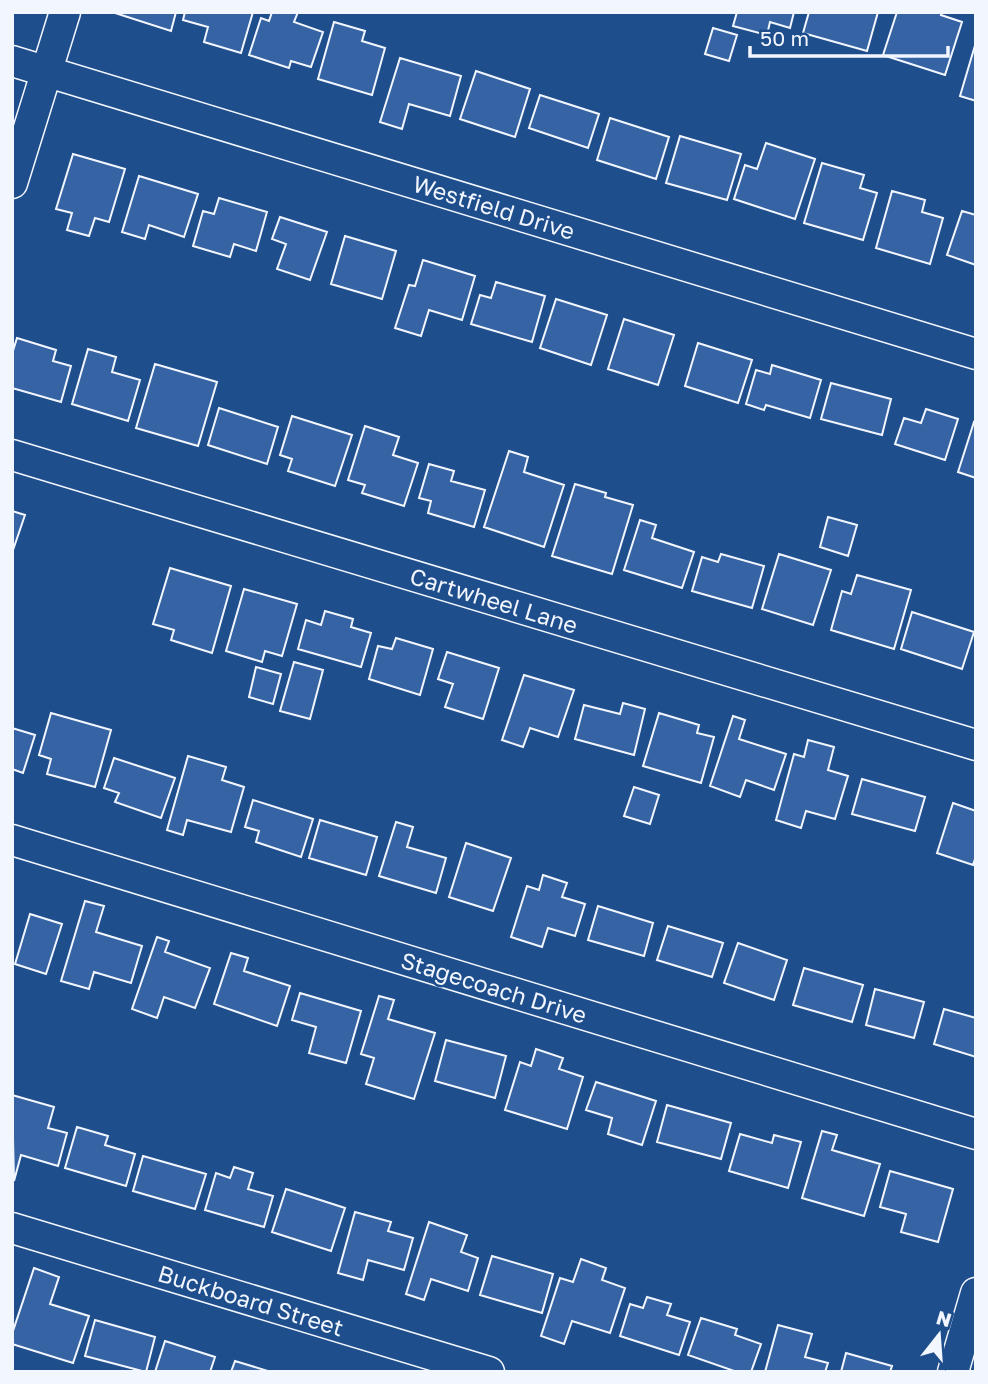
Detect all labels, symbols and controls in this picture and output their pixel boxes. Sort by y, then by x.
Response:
scale bar [750,14,948,58]
text: 50 m [760,25,809,51]
street label: Westfield Drive [410,169,578,245]
street label: Cartwheel Lane [407,561,581,639]
street label: Stagecoach Drive [398,945,590,1029]
street label: Buckboard Street [155,1258,347,1342]
north arrow [904,1300,974,1370]
text: N [934,1305,954,1331]

